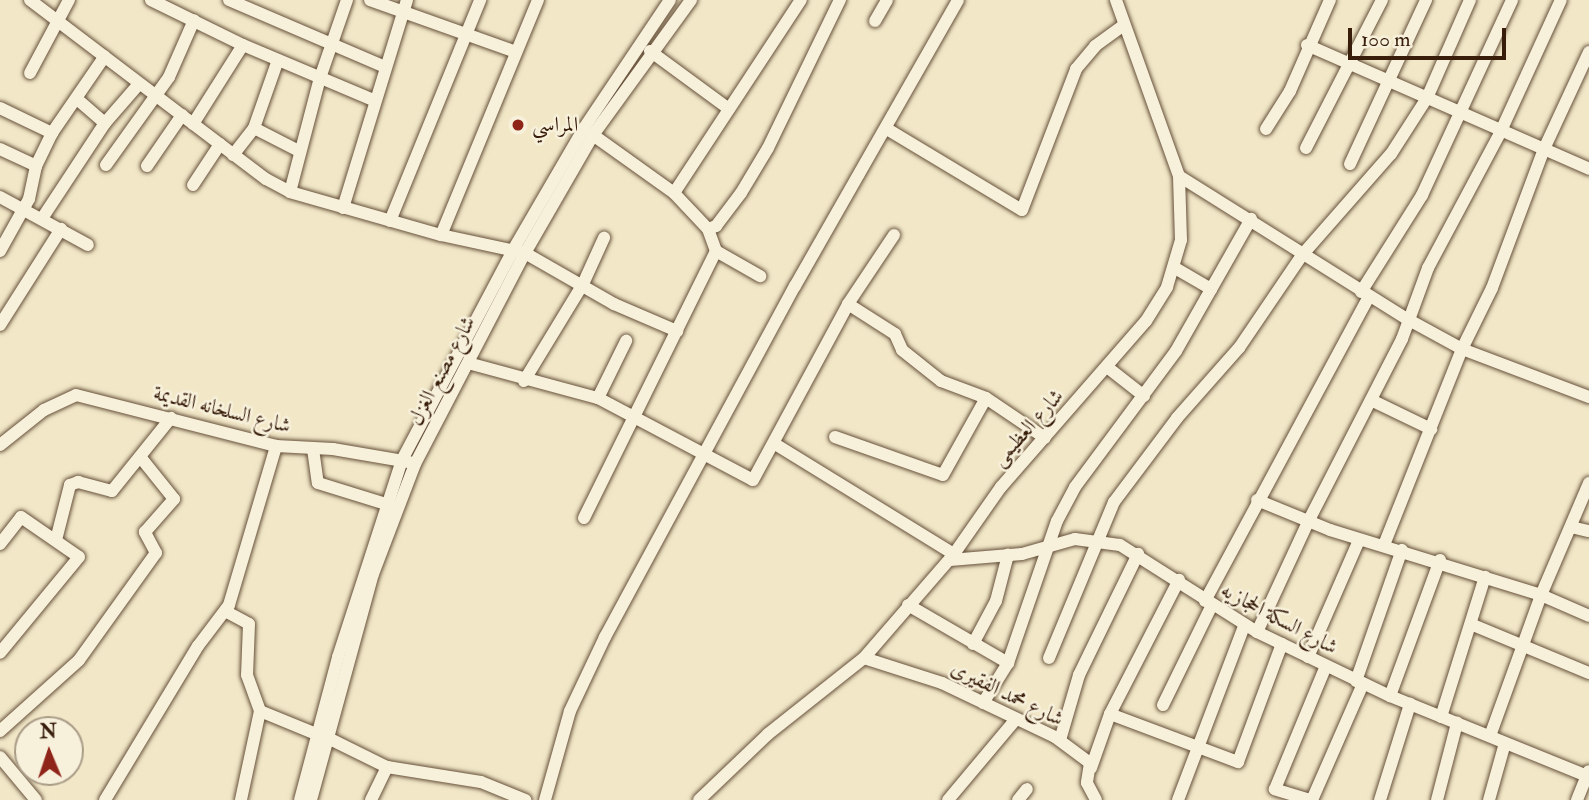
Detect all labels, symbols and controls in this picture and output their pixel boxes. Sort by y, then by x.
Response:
scale bar [1351,14,1508,58]
text: 100 m [1361,26,1411,53]
place label: المراسي [532,112,578,138]
marker: المراسي [510,117,526,133]
street label: شارع مصنع الغزل [403,312,481,430]
street label: شارع السلخانه القديمة [151,381,293,439]
street label: شارع العظيمى [987,384,1069,472]
street label: شارع السكة الحجازيه [1216,578,1342,660]
street label: شارع محمد الفقيرى [947,656,1067,732]
north arrow [14,716,84,786]
text: N [39,720,57,744]

